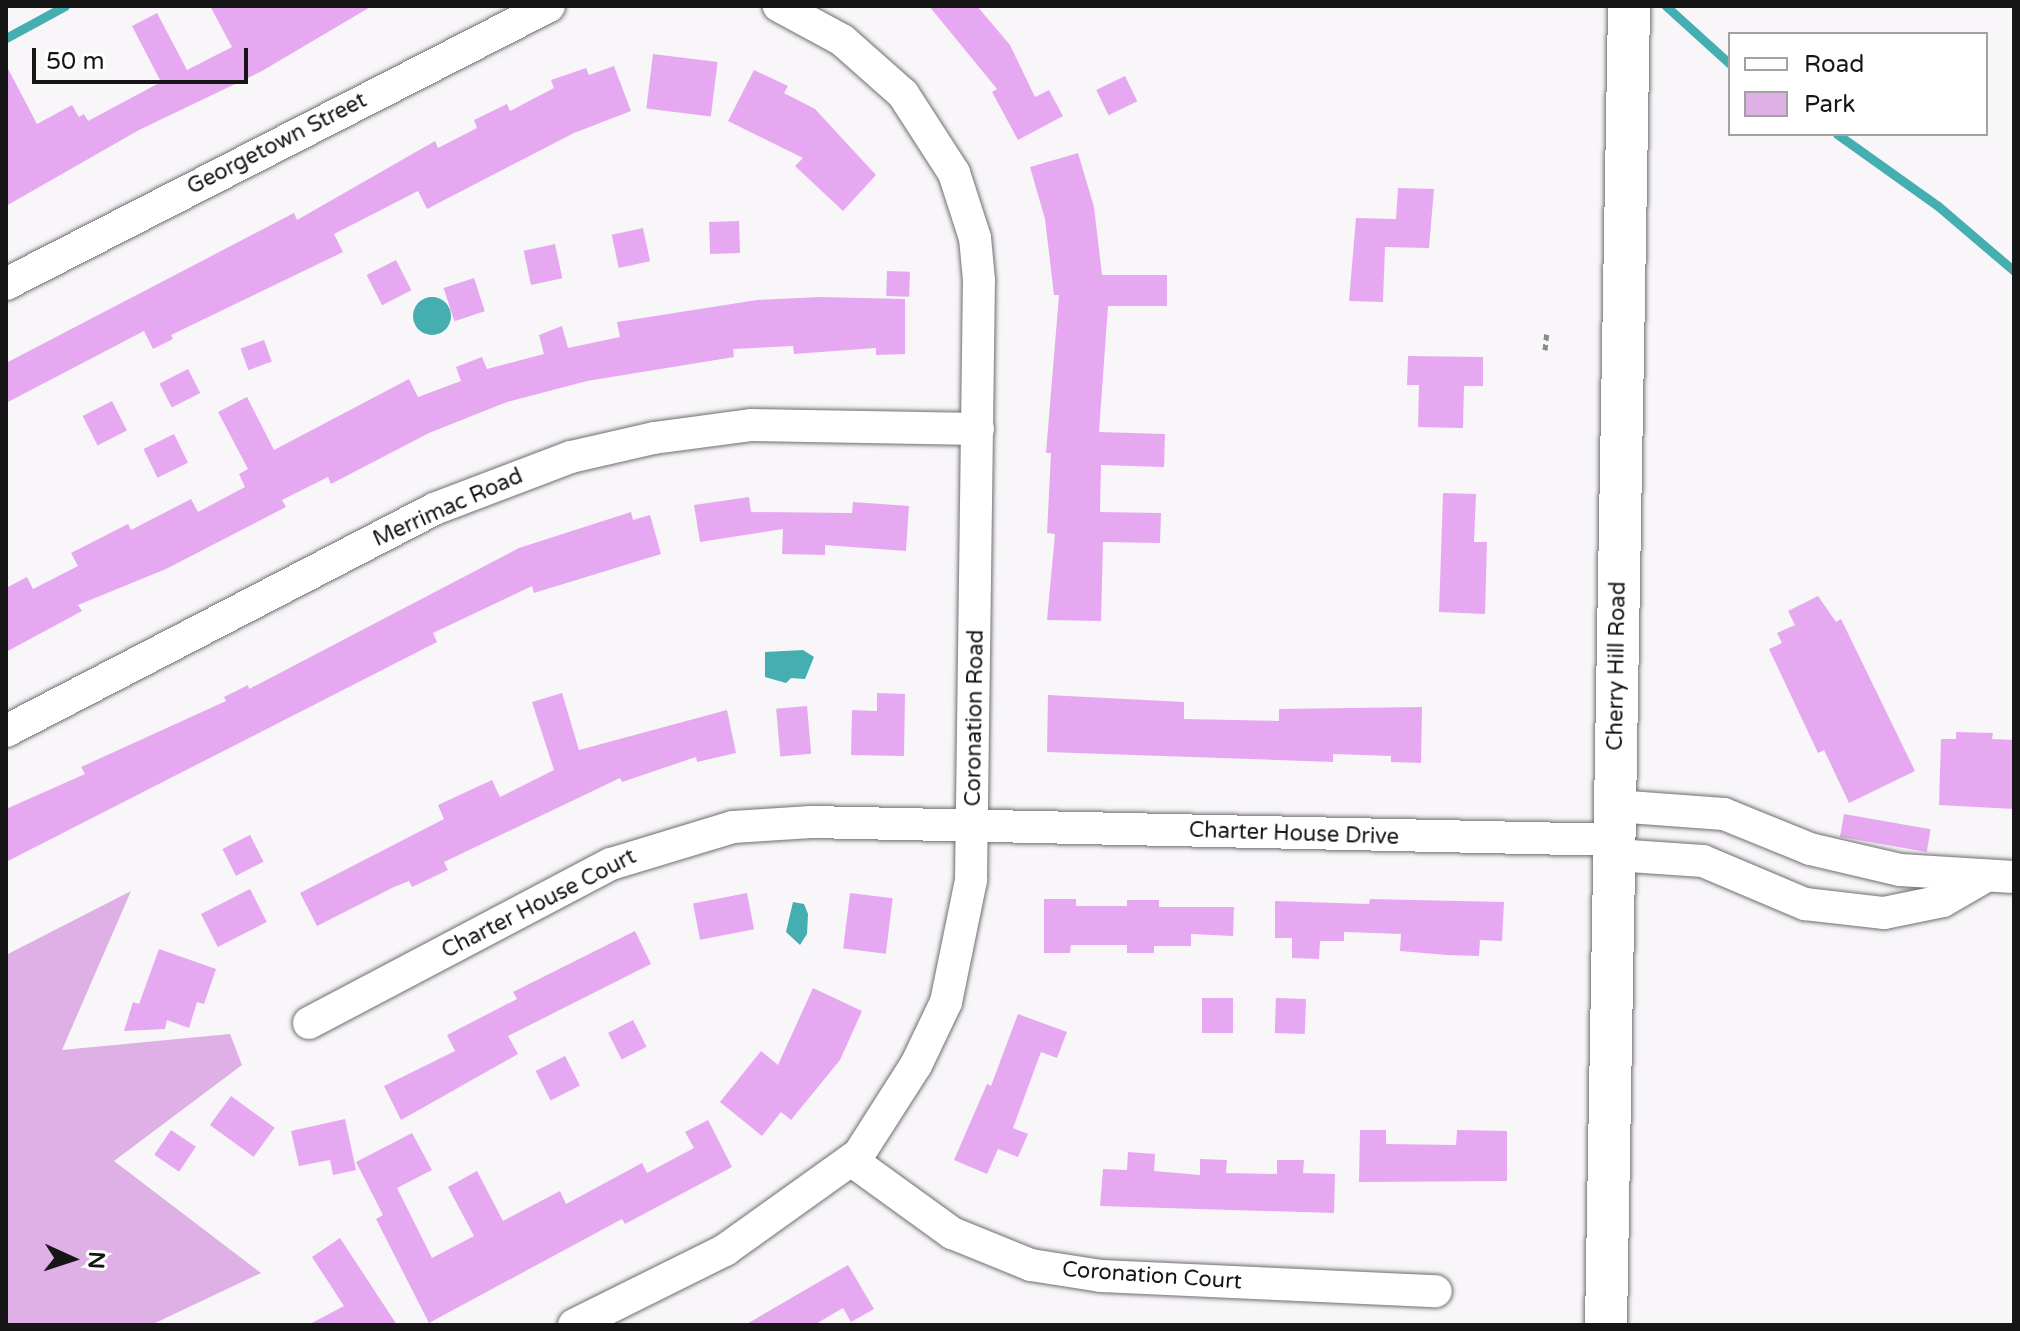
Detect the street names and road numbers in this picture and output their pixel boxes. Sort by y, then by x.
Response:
street label: Georgetown Street [183,87,371,201]
street label: Merrimac Road [369,463,527,553]
street label: Cherry Hill Road [1602,581,1632,751]
street label: Coronation Road [960,629,990,807]
street label: Charter House Drive [1188,817,1400,851]
street label: Charter House Court [437,844,641,964]
street label: Coronation Court [1061,1257,1243,1295]

